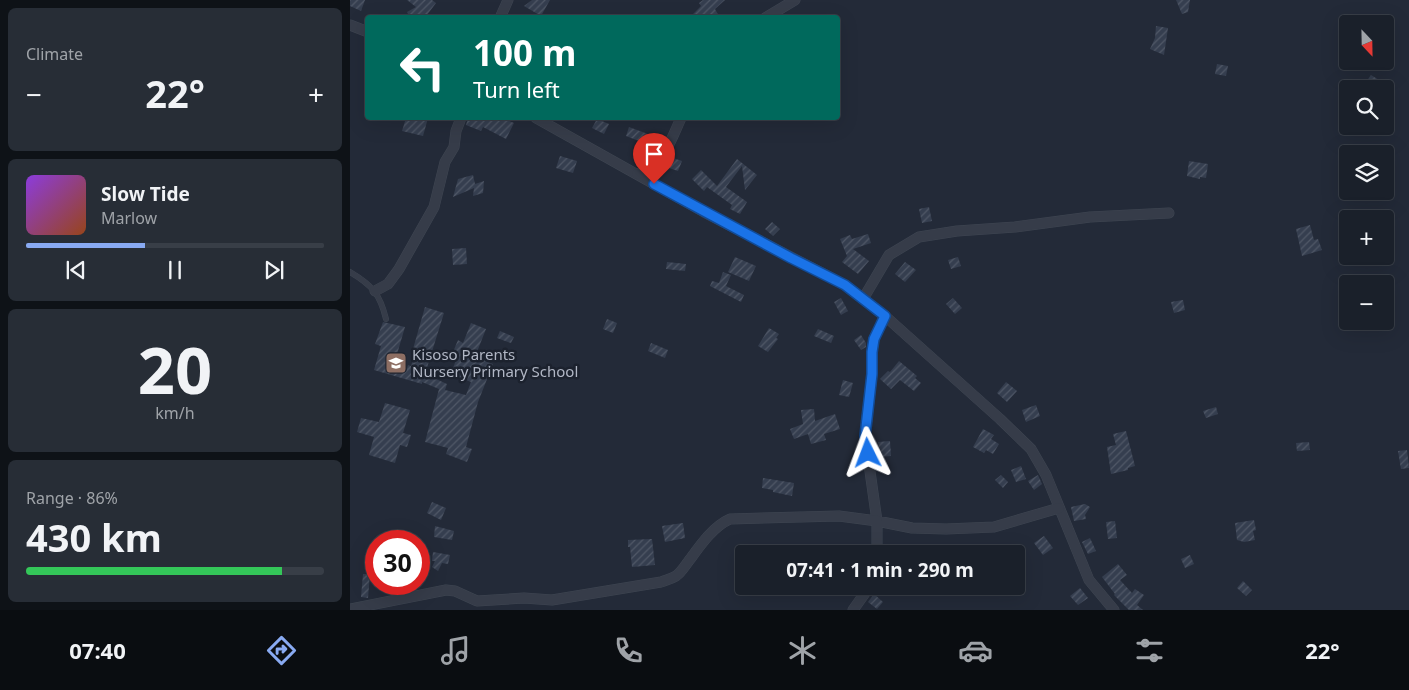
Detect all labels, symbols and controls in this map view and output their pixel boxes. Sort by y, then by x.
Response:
north arrow [1339,15,1394,70]
map controls [1339,15,1394,330]
text: 100 m [473,29,576,76]
icon: left [390,35,455,100]
text: Climate [26,43,83,65]
text: 22° [145,67,205,119]
text: Turn left [473,74,560,104]
text: − [26,75,42,113]
text: + [308,75,324,113]
button: search [1339,80,1394,135]
pin [633,133,675,184]
icon: arrive [640,140,668,168]
button: layers [1339,145,1394,200]
text: Slow Tide [101,181,190,207]
text: Marlow [101,207,157,229]
button: + [1339,210,1394,265]
icon: previous [62,256,90,284]
icon: pause [161,256,189,284]
icon: next [260,256,288,284]
button: − [1339,275,1394,330]
text: 20 [138,325,212,413]
place label: Kisoso Parents Nursery Primary School [412,344,578,381]
school or university icon: Kisoso Parents Nursery Primary School [384,351,408,375]
text: km/h [155,402,195,424]
position arrow [841,426,893,478]
text: Range · 86% [26,487,118,509]
text: 430 km [26,511,162,563]
speed limit sign: 30 [365,530,430,595]
text: 07:41 · 1 min · 290 m [786,557,974,583]
icon: directions [264,633,299,668]
icon: music [438,633,473,668]
icon: phone [611,633,646,668]
icon: climate [785,633,820,668]
icon: car [958,633,993,668]
icon: filters [1132,633,1167,668]
text: 07:40 [69,635,126,665]
text: 22° [1305,635,1340,665]

